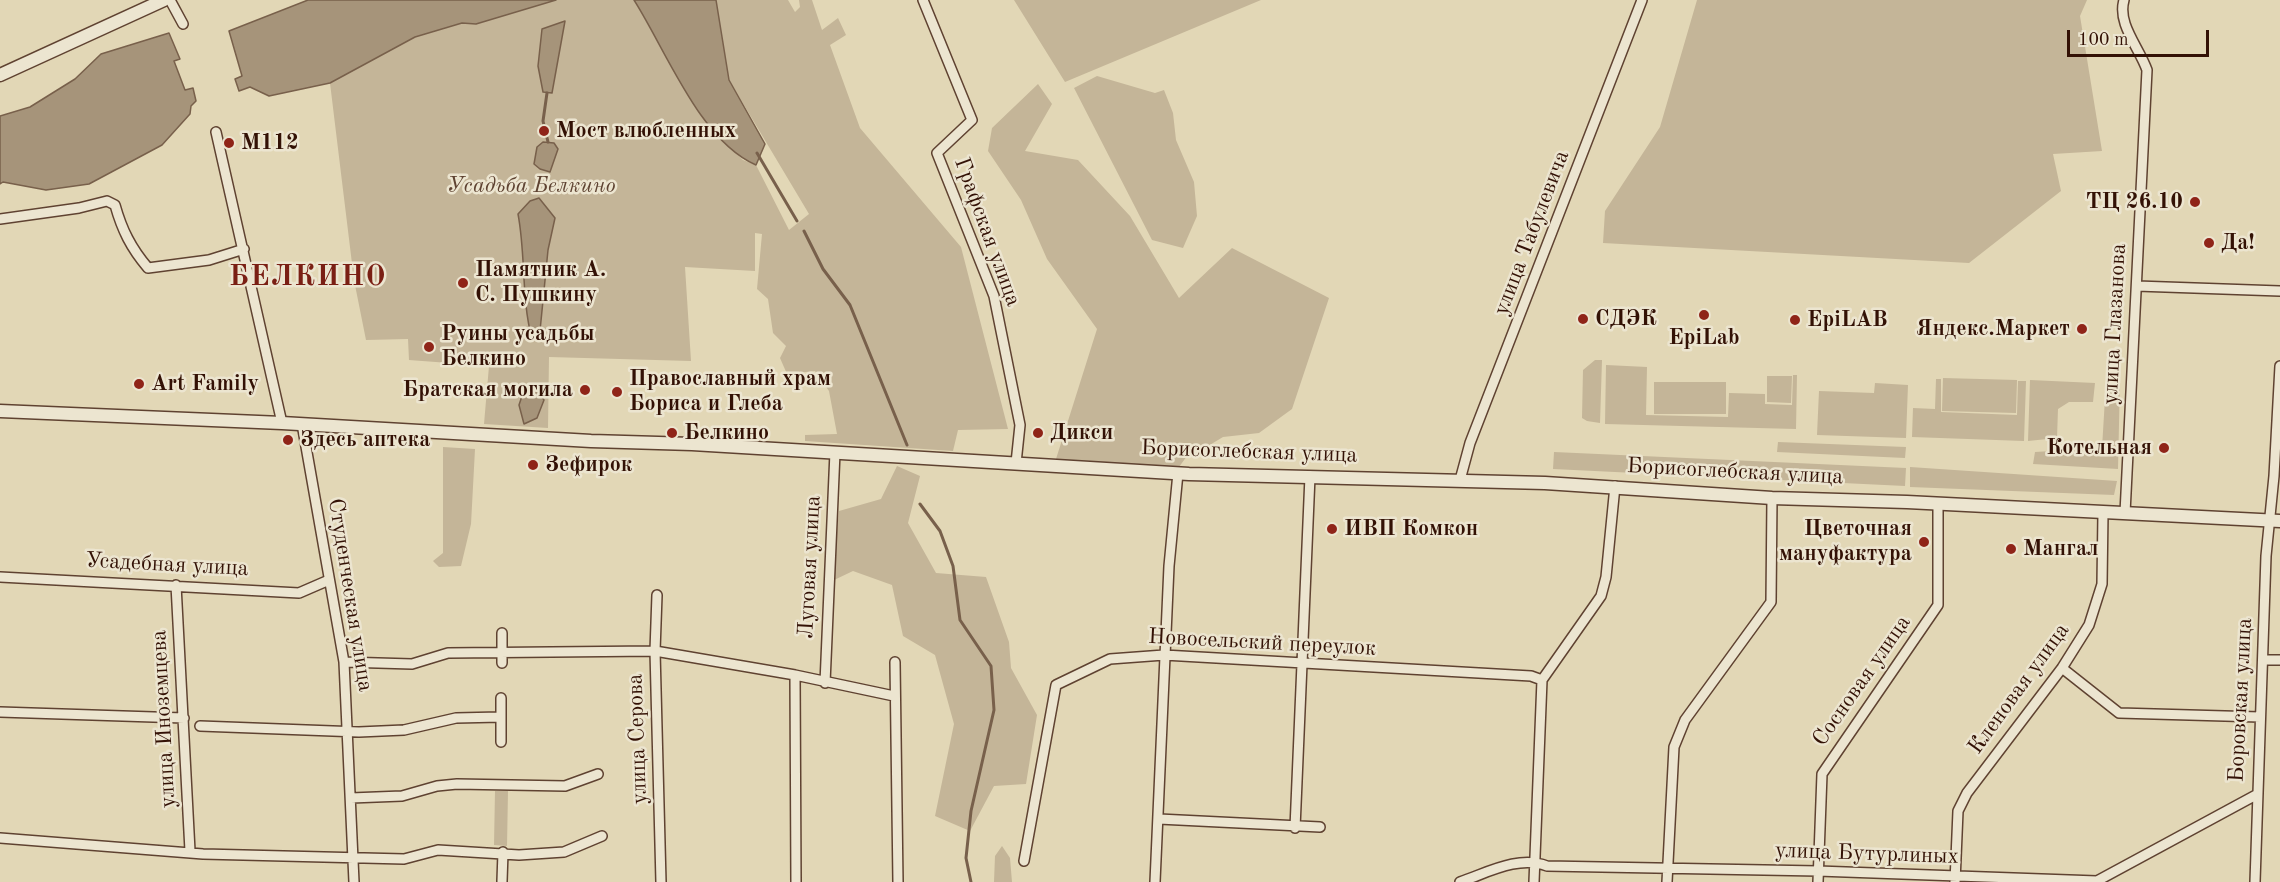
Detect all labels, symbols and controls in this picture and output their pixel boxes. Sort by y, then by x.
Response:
scale bar [2070,18,2212,56]
text: 100 m [2078,31,2129,49]
place label: Мост влюбленных [556,118,736,144]
marker: Мост влюбленных [537,124,551,138]
place label: М112 [241,130,299,156]
marker: М112 [222,136,236,150]
street label: улица Табулевича [1488,147,1576,319]
street label: Графская улица [948,154,1026,310]
park label: Усадьба Белкино [446,173,616,199]
place label: ТЦ 26.10 [2086,189,2183,215]
marker: ТЦ 26.10 [2188,195,2202,209]
place label: Да! [2221,230,2255,256]
marker: Да! [2202,236,2216,250]
street label: улица Глазанова [2098,243,2132,405]
place label: Памятник А. С. Пушкину [475,257,606,308]
district label: БЕЛКИНО [229,261,387,295]
marker: Памятник А. С. Пушкину [456,276,470,290]
place label: СДЭК [1595,306,1657,332]
place label: EpiLAB [1807,307,1888,333]
marker: EpiLab [1697,308,1711,322]
marker: СДЭК [1576,312,1590,326]
marker: EpiLAB [1788,313,1802,327]
place label: Яндекс.Маркет [1916,316,2070,342]
place label: Руины усадьбы Белкино [441,321,595,372]
marker: Яндекс.Маркет [2075,322,2089,336]
place label: EpiLab [1668,325,1740,351]
marker: Руины усадьбы Белкино [422,340,436,354]
place label: Православный храм Бориса и Глеба [629,366,831,418]
place label: Art Family [151,371,259,397]
marker: Art Family [132,377,146,391]
place label: Братская могила [403,377,573,403]
marker: Братская могила [578,383,592,397]
marker: Православный храм Бориса и Глеба [610,385,624,399]
place label: Белкино [684,420,769,446]
place label: Дикси [1050,420,1113,446]
marker: Белкино [665,426,679,440]
marker: Дикси [1031,426,1045,440]
place label: Здесь аптека [300,427,430,453]
marker: Здесь аптека [281,433,295,447]
street label: Борисоглебская улица [1140,435,1358,469]
place label: Котельная [2046,435,2152,461]
marker: Котельная [2157,441,2171,455]
place label: Зефирок [545,452,632,478]
street label: Борисоглебская улица [1626,453,1844,491]
marker: Зефирок [526,458,540,472]
street label: Луговая улица [793,495,827,639]
street label: Студенческая улица [322,497,378,693]
place label: ИВП Комкон [1344,516,1478,542]
place label: Цветочная мануфактура [1779,516,1912,568]
marker: ИВП Комкон [1325,522,1339,536]
marker: Цветочная мануфактура [1917,535,1931,549]
place label: Мангал [2023,536,2099,562]
marker: Мангал [2004,542,2018,556]
street label: Усадебная улица [85,548,249,582]
street label: Сосновая улица [1807,611,1917,751]
street label: Боровская улица [2224,617,2258,783]
street label: Кленовая улица [1963,618,2075,760]
street label: Новосельский переулок [1147,624,1377,662]
street label: улица Иноземцева [146,629,182,809]
street label: улица Серова [623,673,653,805]
street label: улица Бутурлиных [1775,838,1959,870]

